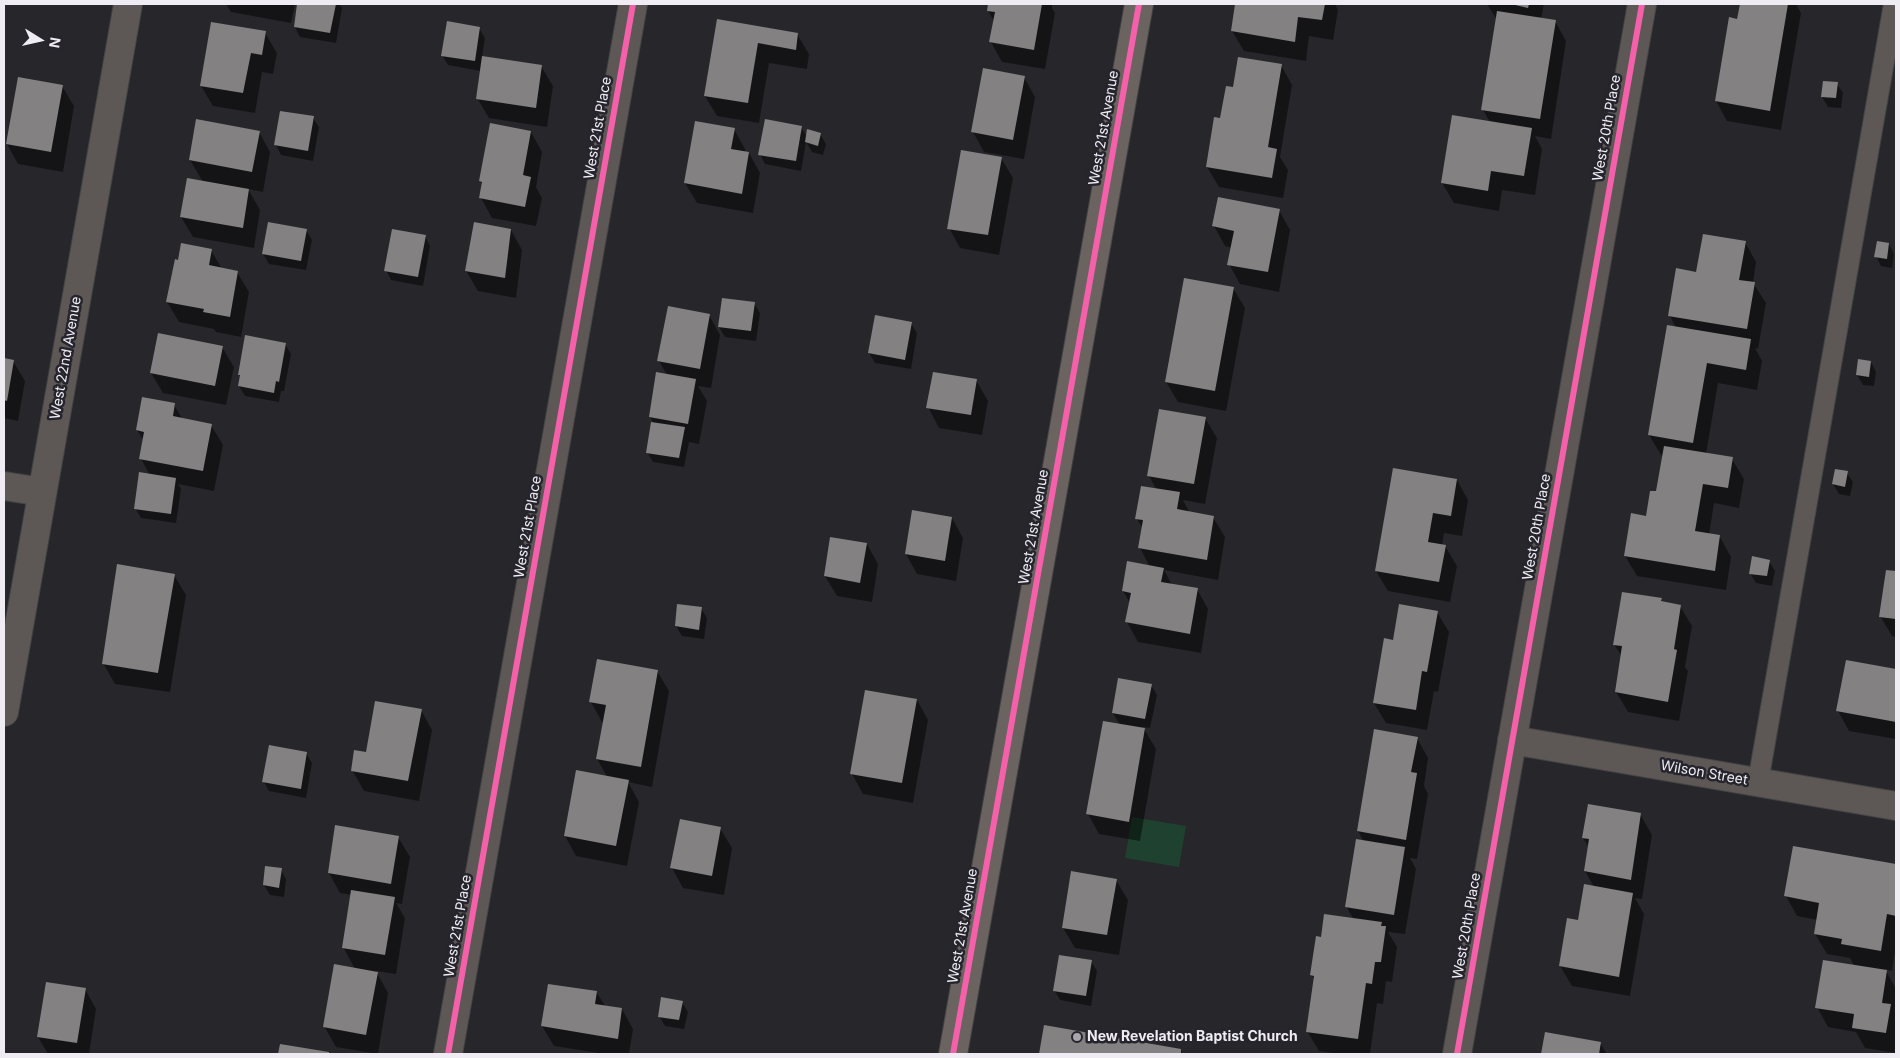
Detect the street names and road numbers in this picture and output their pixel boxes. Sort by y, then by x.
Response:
street label: West 21st Avenue [1086,69,1122,187]
street label: West 20th Place [1589,73,1625,183]
street label: West 21st Place [581,76,615,180]
street label: West 22nd Avenue [47,295,85,421]
street label: West 21st Avenue [1016,468,1052,586]
street label: West 20th Place [1519,472,1555,582]
street label: West 21st Place [511,475,545,579]
street label: Wilson Street [1659,757,1749,789]
street label: West 21st Avenue [945,867,981,985]
street label: West 20th Place [1449,871,1485,981]
street label: West 21st Place [441,874,475,978]

